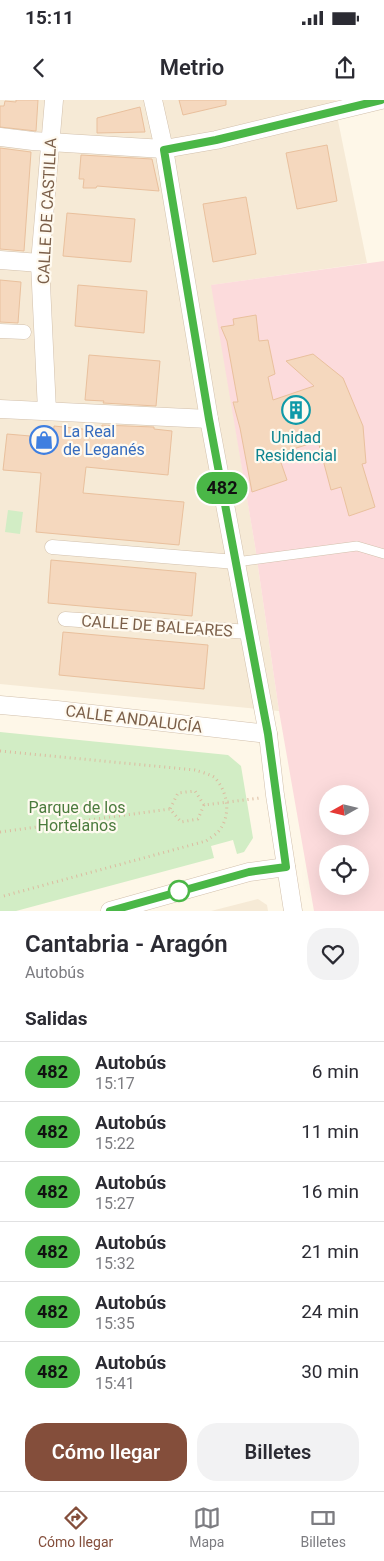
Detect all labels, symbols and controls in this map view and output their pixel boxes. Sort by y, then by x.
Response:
text: 15:11 [25,6,74,29]
icon: back [25,54,53,82]
icon: share [331,54,359,82]
text: Metrio [160,55,224,80]
street label: CALLE DE CASTILLA [34,137,60,285]
building icon: Unidad Residencial [281,395,311,425]
place label: La Real de Leganés [63,422,145,459]
shop icon: La Real de Leganés [29,425,59,455]
place label: Unidad Residencial [255,428,337,465]
line badge: 482 [193,472,251,504]
text: 482 [207,477,237,498]
street label: CALLE DE BALEARES [81,611,233,641]
street label: CALLE ANDALUCÍA [65,701,204,737]
north arrow [319,785,369,835]
map controls [319,785,369,895]
park label: Parque de los Hortelanos [28,798,126,835]
button: locate [319,845,369,895]
unlabelled marker [168,880,190,902]
button: heart [307,928,359,980]
text: Cantabria - Aragón [25,930,228,958]
text: Autobús [25,963,84,982]
text: Salidas [25,1007,88,1030]
text: Autobús [95,1051,166,1074]
text: 6 min [312,1060,359,1083]
text: 482 [37,1061,68,1082]
text: 15:17 [95,1074,135,1093]
text: Autobús [95,1111,166,1134]
text: 11 min [301,1120,359,1143]
text: 482 [37,1121,68,1142]
text: 15:22 [95,1134,135,1153]
text: Autobús [95,1171,166,1194]
text: 16 min [301,1180,359,1203]
text: 482 [37,1181,68,1202]
text: 15:27 [95,1194,135,1213]
text: Autobús [95,1231,166,1254]
text: 21 min [301,1240,359,1263]
text: 482 [37,1241,68,1262]
text: 15:32 [95,1254,135,1273]
text: Autobús [95,1291,166,1314]
text: 24 min [301,1300,359,1323]
text: 482 [37,1301,68,1322]
text: 15:35 [95,1314,135,1333]
text: Autobús [95,1351,166,1374]
text: 30 min [301,1360,359,1383]
text: 482 [37,1361,68,1382]
text: 15:41 [95,1374,135,1393]
button: Cómo llegar [25,1423,187,1481]
button: Billetes [197,1423,359,1481]
tab: Cómo llegar [38,1504,113,1550]
tab: Mapa [189,1504,225,1550]
tab: Billetes [300,1504,346,1550]

